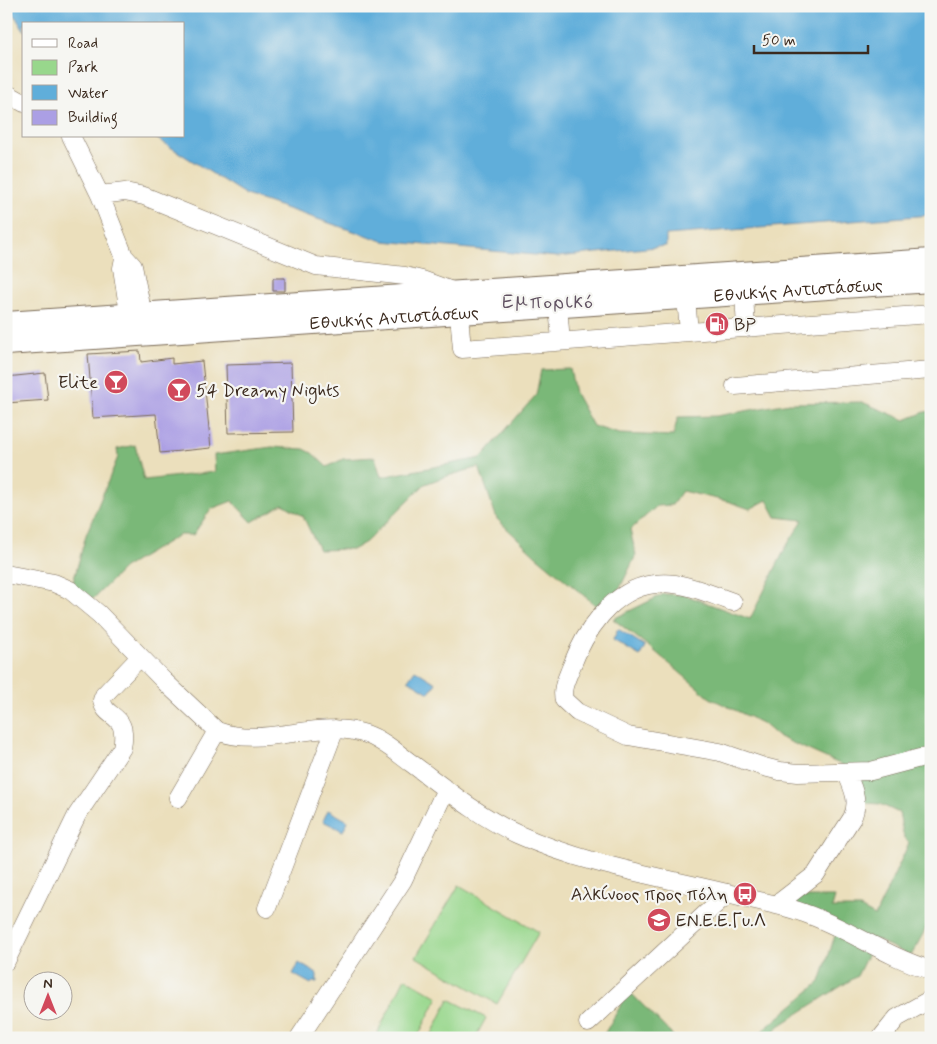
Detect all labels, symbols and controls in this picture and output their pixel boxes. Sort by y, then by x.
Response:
legend [22,22,185,138]
scale bar [754,22,868,54]
text: 50 m [762,31,796,51]
text: Road [68,34,98,54]
text: Park [68,58,98,78]
text: Water [68,84,108,104]
text: Building [68,108,118,129]
street label: Εθνικής Αντιστάσεως [713,273,884,309]
district label: Εμπορικό [502,289,594,316]
street label: Εθνικής Αντιστάσεως [309,301,480,336]
fuel station icon: BP [704,311,730,337]
place label: BP [734,313,756,337]
bar icon: Elite [103,369,129,395]
place label: Elite [58,371,98,395]
bar icon: 54 Dreamy Nights [166,377,192,403]
place label: 54 Dreamy Nights [196,379,339,404]
bus stop icon: Αλκίνοος προς πόλη [732,881,758,907]
place label: Αλκίνοος προς πόλη [571,883,728,907]
school or university icon: ΕΝ.Ε.Ε.Γυ.Λ [646,907,672,933]
place label: ΕΝ.Ε.Ε.Γυ.Λ [676,909,766,933]
north arrow [22,972,72,1022]
text: N [43,975,53,993]

